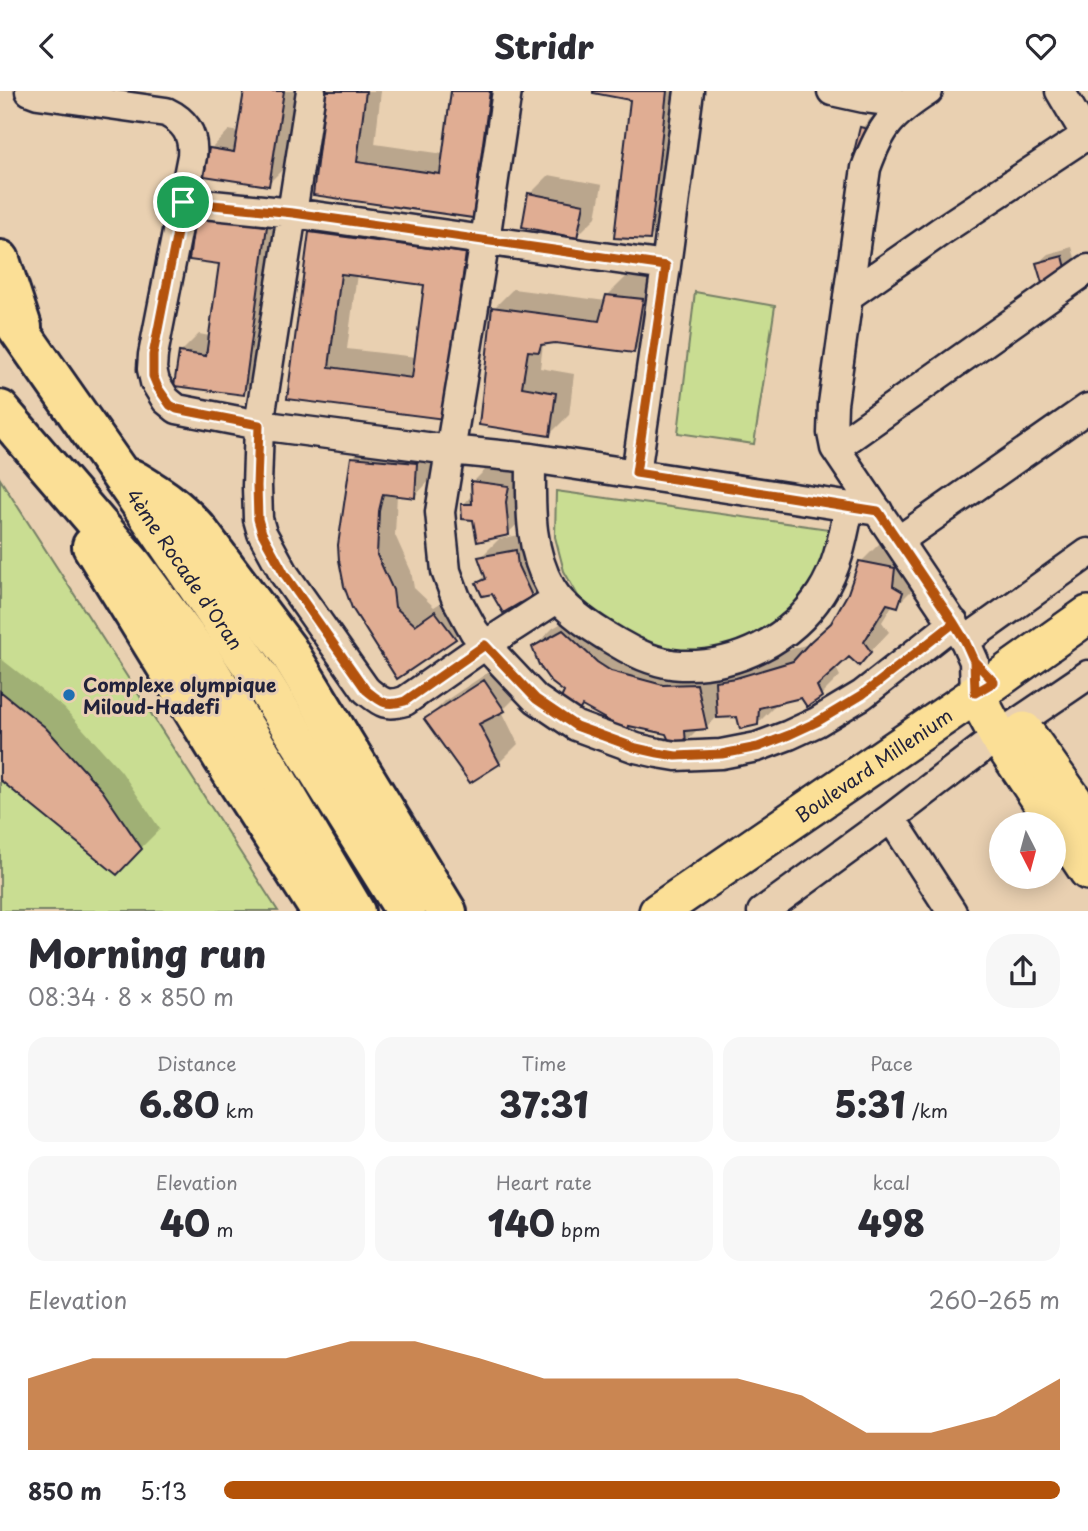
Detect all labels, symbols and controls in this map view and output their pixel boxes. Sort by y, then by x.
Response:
text: Stridr [494,22,594,70]
icon: back [28,27,66,65]
icon: heart [1022,27,1060,65]
pin [153,172,213,232]
icon: arrive [164,183,202,221]
street label: 4ème Rocade d'Oran [120,483,250,655]
place label: Complexe olympique Miloud-Hadefi [83,670,276,720]
marker: Complexe olympique Miloud-Hadefi [61,687,77,703]
street label: Boulevard Millenium [789,701,958,828]
north arrow [989,812,1066,889]
map controls [989,812,1066,889]
text: Morning run [28,924,266,981]
button: share [986,934,1060,1008]
text: 08:34 · 8 × 850 m [28,979,234,1014]
text: Distance [157,1049,237,1077]
text: Time [522,1049,566,1077]
text: Pace [870,1049,913,1077]
text: 6.80 [139,1077,219,1130]
text: 37:31 [499,1077,589,1130]
text: 5:31 [835,1077,906,1130]
text: km [219,1096,254,1124]
text: /km [906,1096,948,1124]
text: Elevation [156,1168,238,1196]
text: Heart rate [496,1168,592,1196]
text: kcal [872,1168,910,1196]
text: 40 [160,1196,210,1249]
text: 140 [488,1196,555,1249]
text: 498 [858,1196,925,1249]
text: m [210,1215,233,1243]
text: bpm [555,1215,600,1243]
text: Elevation [28,1282,127,1317]
text: 260–265 m [929,1282,1060,1317]
text: 850 m [28,1473,102,1508]
text: 5:13 [140,1473,187,1508]

